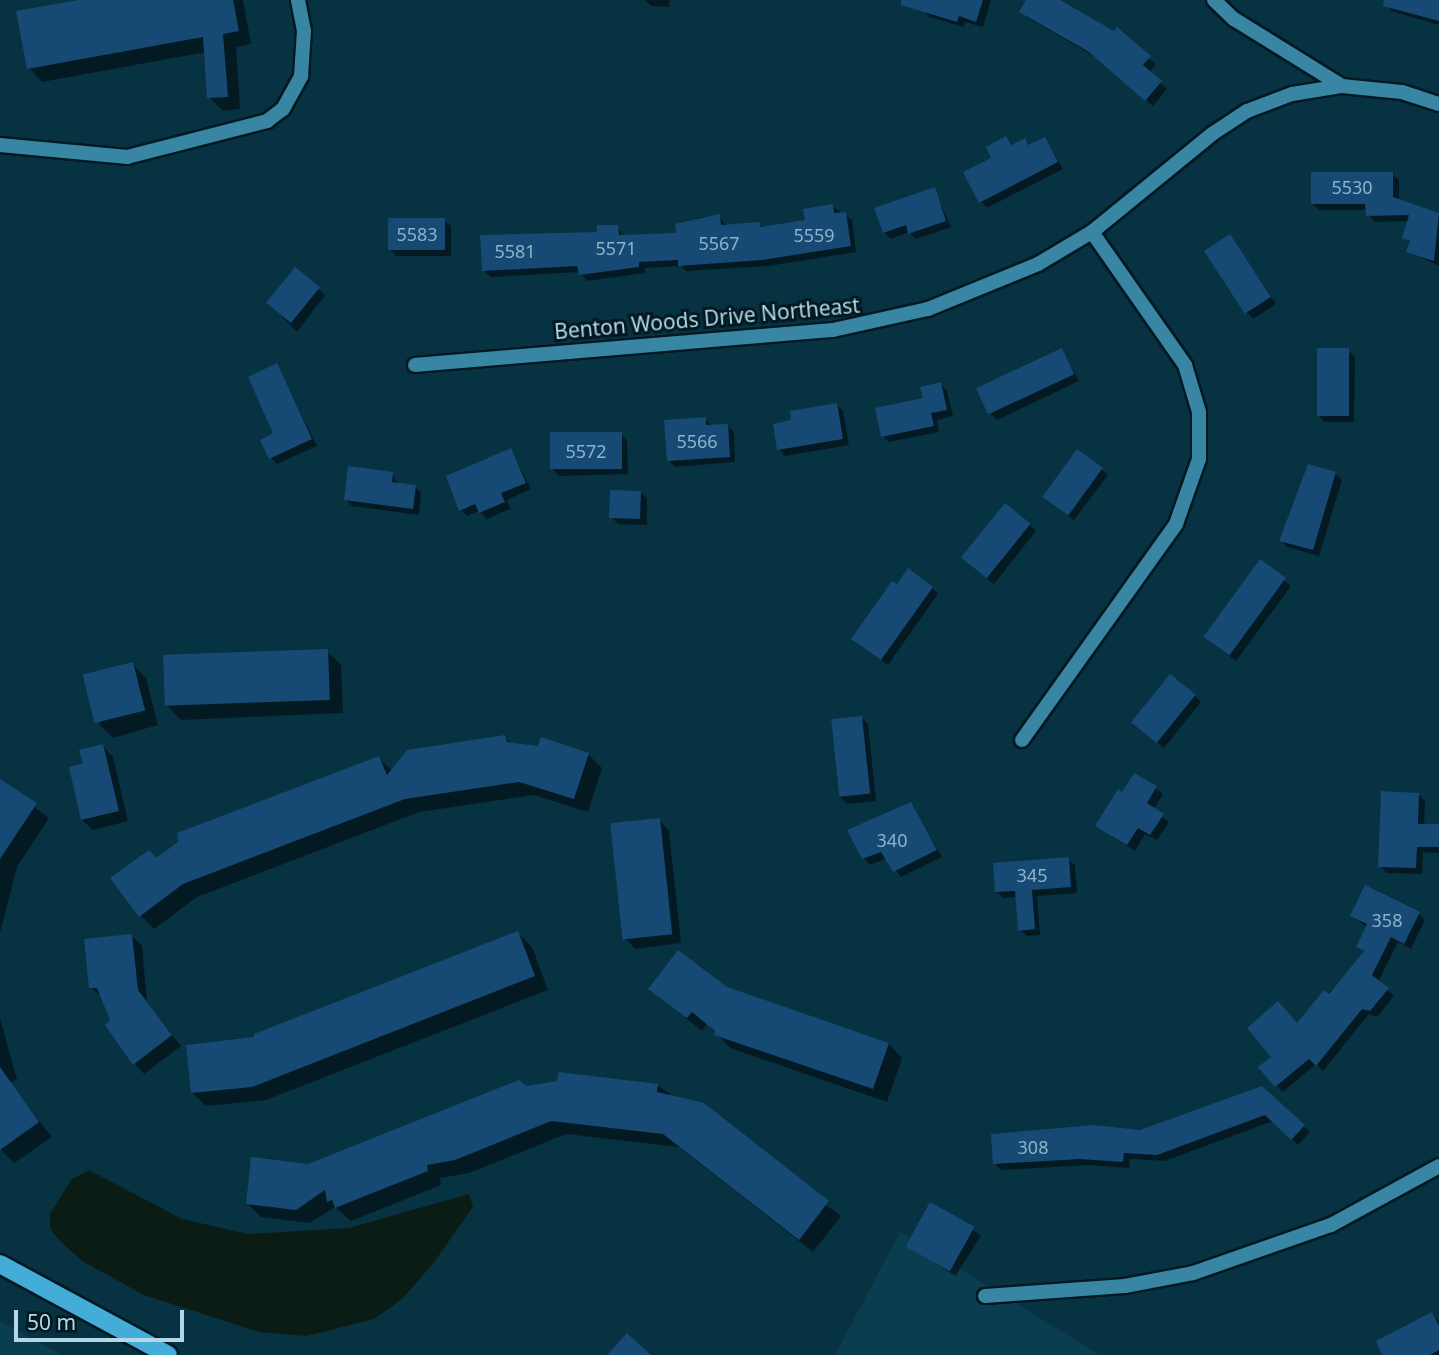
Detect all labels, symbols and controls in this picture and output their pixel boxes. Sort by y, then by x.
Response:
house number: 5530 [1331,176,1373,198]
house number: 5583 [396,223,438,245]
house number: 5559 [793,224,835,246]
house number: 5567 [698,232,740,254]
house number: 5571 [595,237,637,259]
house number: 5581 [494,240,536,262]
street label: Benton Woods Drive Northeast [553,292,861,344]
house number: 5566 [676,430,718,452]
house number: 5572 [565,440,607,462]
house number: 340 [877,829,907,851]
house number: 345 [1017,864,1047,886]
house number: 358 [1372,909,1402,931]
house number: 308 [1018,1136,1048,1158]
scale bar [18,1296,187,1340]
text: 50 m [27,1308,76,1336]

